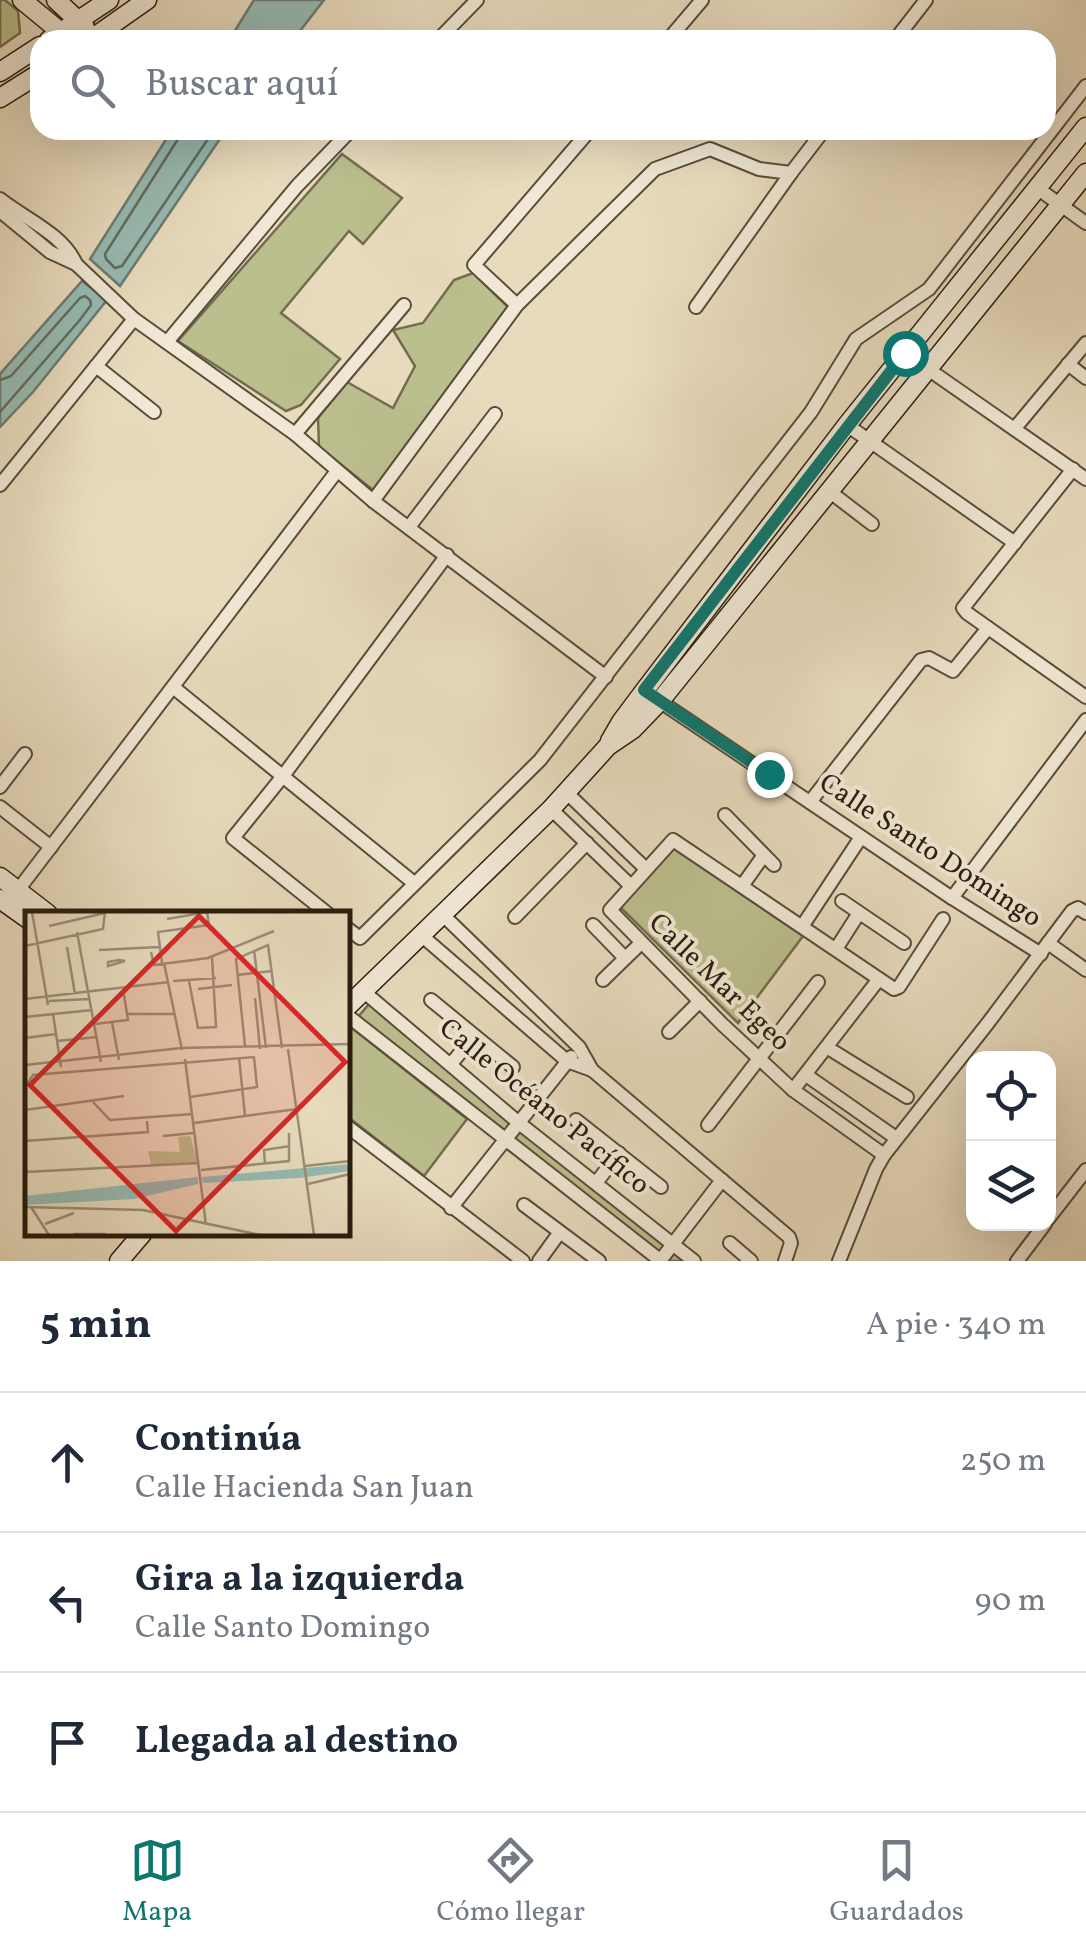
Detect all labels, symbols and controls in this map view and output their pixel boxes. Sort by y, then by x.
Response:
search box [30,30,1056,140]
icon: search [65,58,120,113]
text: Buscar aquí [145,59,338,112]
route start [883,331,929,377]
route end [747,752,793,798]
street label: Calle Santo Domingo [811,764,1049,938]
street label: Calle Mar Egeo [639,905,799,1061]
inset map [25,911,350,1236]
street label: Calle Océano Pacífico [430,1010,658,1204]
map controls [966,1051,1056,1231]
button: locate [966,1051,1056,1141]
button: layers [966,1141,1056,1231]
text: 5 min [40,1297,152,1356]
text: A pie · 340 m [866,1304,1046,1348]
text: Continúa [135,1414,302,1467]
icon: ahead [40,1435,95,1490]
text: 250 m [960,1440,1046,1484]
text: Calle Hacienda San Juan [135,1467,474,1511]
text: Gira a la izquierda [135,1554,464,1607]
icon: left [40,1575,95,1630]
text: 90 m [975,1580,1046,1624]
text: Calle Santo Domingo [135,1607,430,1651]
icon: arrive [40,1715,95,1770]
text: Llegada al destino [135,1716,458,1769]
tab: Mapa [122,1833,192,1932]
tab: Cómo llegar [437,1833,585,1932]
tab: Guardados [829,1833,964,1932]

